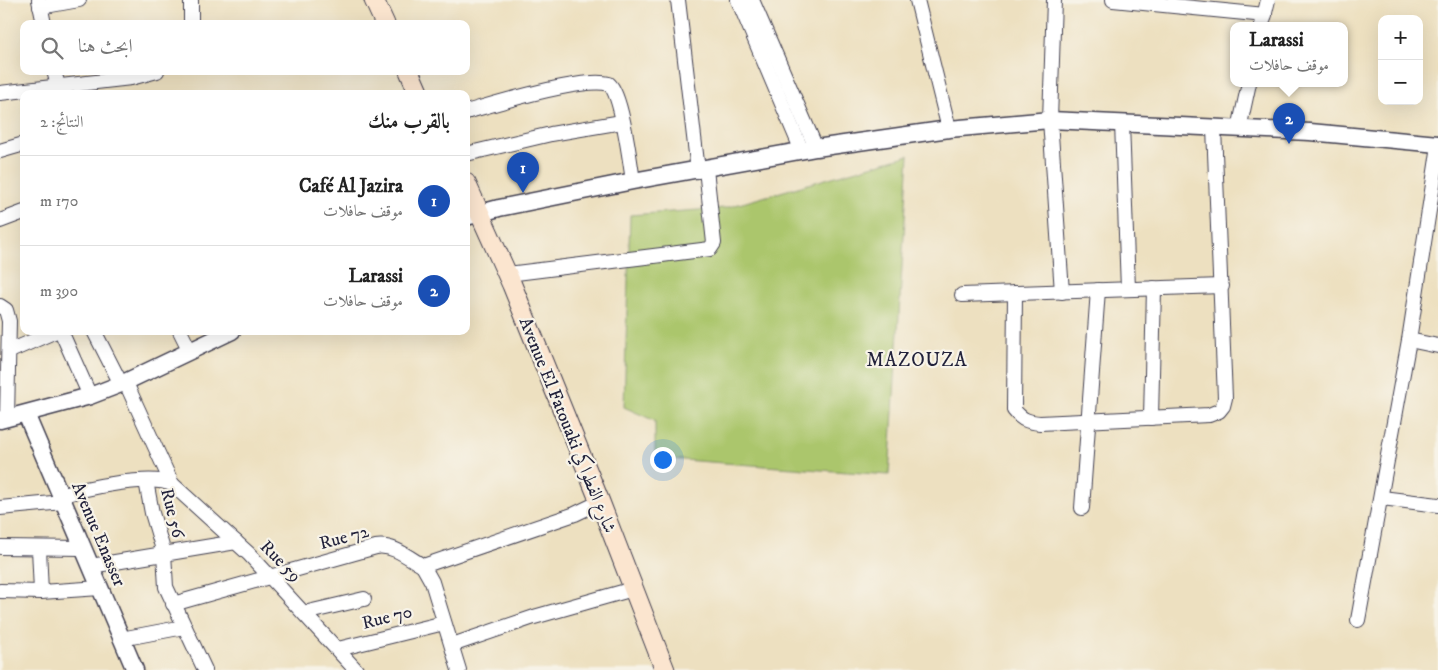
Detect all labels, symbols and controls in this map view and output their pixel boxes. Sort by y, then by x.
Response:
map controls [1378,15,1423,105]
button: + [1378,15,1423,60]
search box [20,20,470,75]
popup [1230,22,1348,87]
text: Larassi [1249,29,1304,52]
icon: search [38,34,66,62]
text: ابحث هنا [78,35,133,58]
text: موقف حافلات [1249,55,1329,75]
button: − [1378,60,1423,105]
pin: 2 [1273,103,1305,144]
text: بالقرب منك [368,109,450,135]
text: النتائج: 2 [40,112,84,132]
pin: 1 [507,152,539,193]
text: Café Al Jazira [299,175,403,198]
text: 170 m [40,191,78,211]
text: 1 [431,191,437,211]
text: موقف حافلات [323,201,403,221]
text: Larassi [349,265,403,288]
text: 390 m [40,281,78,301]
text: 2 [430,281,438,301]
text: موقف حافلات [323,291,403,311]
street label: Avenue El Fatouaki شارع الفطواكي [511,313,622,538]
district label: MAZOUZA [866,349,968,372]
your location [650,447,676,473]
street label: Avenue Enasser [66,479,130,590]
street label: Rue 56 [155,486,189,541]
street label: Rue 72 [317,521,372,555]
street label: Rue 59 [255,536,306,587]
street label: Rue 70 [360,601,415,635]

